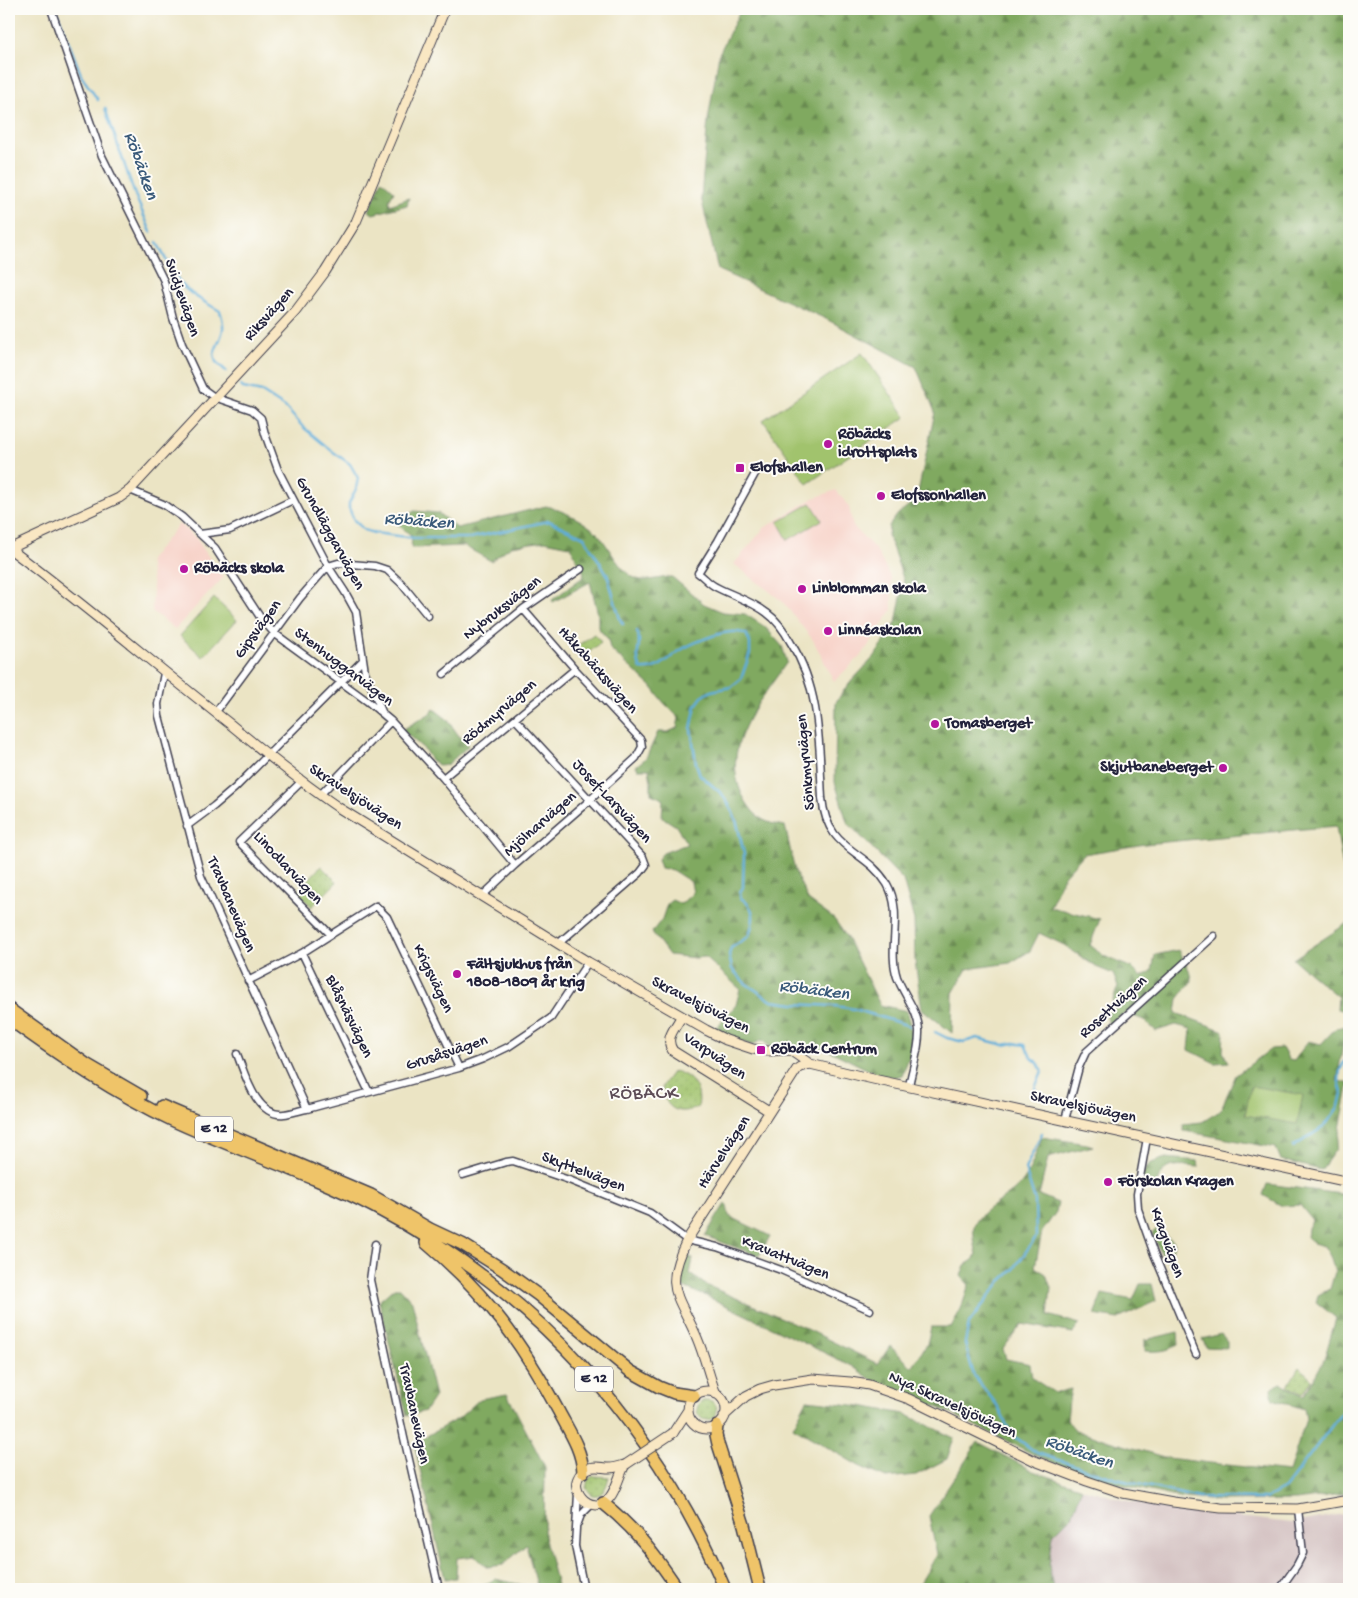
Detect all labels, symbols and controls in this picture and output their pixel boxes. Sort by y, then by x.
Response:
water label: Röbäcken [118,129,162,203]
street label: Svidjevägen [159,257,203,340]
street label: Riksvägen [241,284,299,346]
place label: Röbäcks idrottsplats [837,426,918,463]
marker: Röbäcks idrottsplats [822,438,834,450]
place label: Elofshallen [750,458,823,478]
marker: Elofshallen [734,462,746,474]
street label: Grundläggarvägen [290,474,368,594]
place label: Elofssonhallen [891,486,986,506]
marker: Elofssonhallen [875,490,887,502]
water label: Röbäcken [383,509,455,535]
place label: Röbäcks skola [193,560,285,579]
marker: Röbäcks skola [178,563,190,575]
street label: Nybruksvägen [460,572,546,645]
place label: Linblomman skola [812,580,927,599]
marker: Linblomman skola [796,583,808,595]
street label: Gipsvägen [231,596,287,663]
place label: Linnéaskolan [838,622,921,641]
street label: Stenhuggarvägen [290,624,397,712]
street label: Håkabäcksvägen [553,624,641,719]
marker: Linnéaskolan [822,625,834,637]
street label: Rödmyrvägen [459,676,542,750]
street label: Sönkmyrvägen [793,713,821,811]
place label: Tomasberget [943,715,1033,734]
marker: Tomasberget [929,718,941,730]
street label: Josef-Larsvägen [567,756,655,848]
place label: Skjutbaneberget [1100,759,1214,778]
street label: Skravelsjövägen [305,761,406,836]
marker: Skjutbaneberget [1217,762,1229,774]
street label: Mjölnarvägen [501,788,582,862]
street label: Linodlarvägen [248,828,326,910]
street label: Travbanevägen [201,853,259,956]
street label: Krigsvägen [407,942,457,1017]
place label: Fältsjukhus från 1808-1809 år krig [466,955,585,993]
marker: Fältsjukhus från 1808-1809 år krig [451,968,463,980]
street label: Blåsnäsvägen [319,972,376,1062]
street label: Rosettvägen [1076,972,1152,1043]
street label: Skravelsjövägen [648,973,753,1039]
water label: Röbäcken [778,976,851,1006]
street label: Varpvägen [678,1028,750,1085]
street label: Grusåsvägen [404,1032,491,1076]
place label: Röbäck Centrum [770,1041,878,1060]
marker: Röbäck Centrum [755,1044,767,1056]
district label: RÖBÄCK [609,1083,680,1106]
street label: Skravelsjövägen [1028,1088,1138,1129]
street label: Härvelvägen [694,1113,756,1193]
road number: E 12 [195,1116,233,1142]
street label: Skyttelvägen [538,1148,628,1198]
place label: Förskolan Kragen [1117,1173,1234,1192]
marker: Förskolan Kragen [1102,1176,1114,1188]
street label: Kragvägen [1145,1205,1188,1281]
street label: Kravattvägen [738,1233,832,1285]
street label: Travbanevägen [393,1361,433,1466]
road number: E 12 [575,1366,613,1392]
street label: Nya Skravelsjövägen [885,1368,1019,1444]
water label: Röbäcken [1042,1432,1116,1475]

